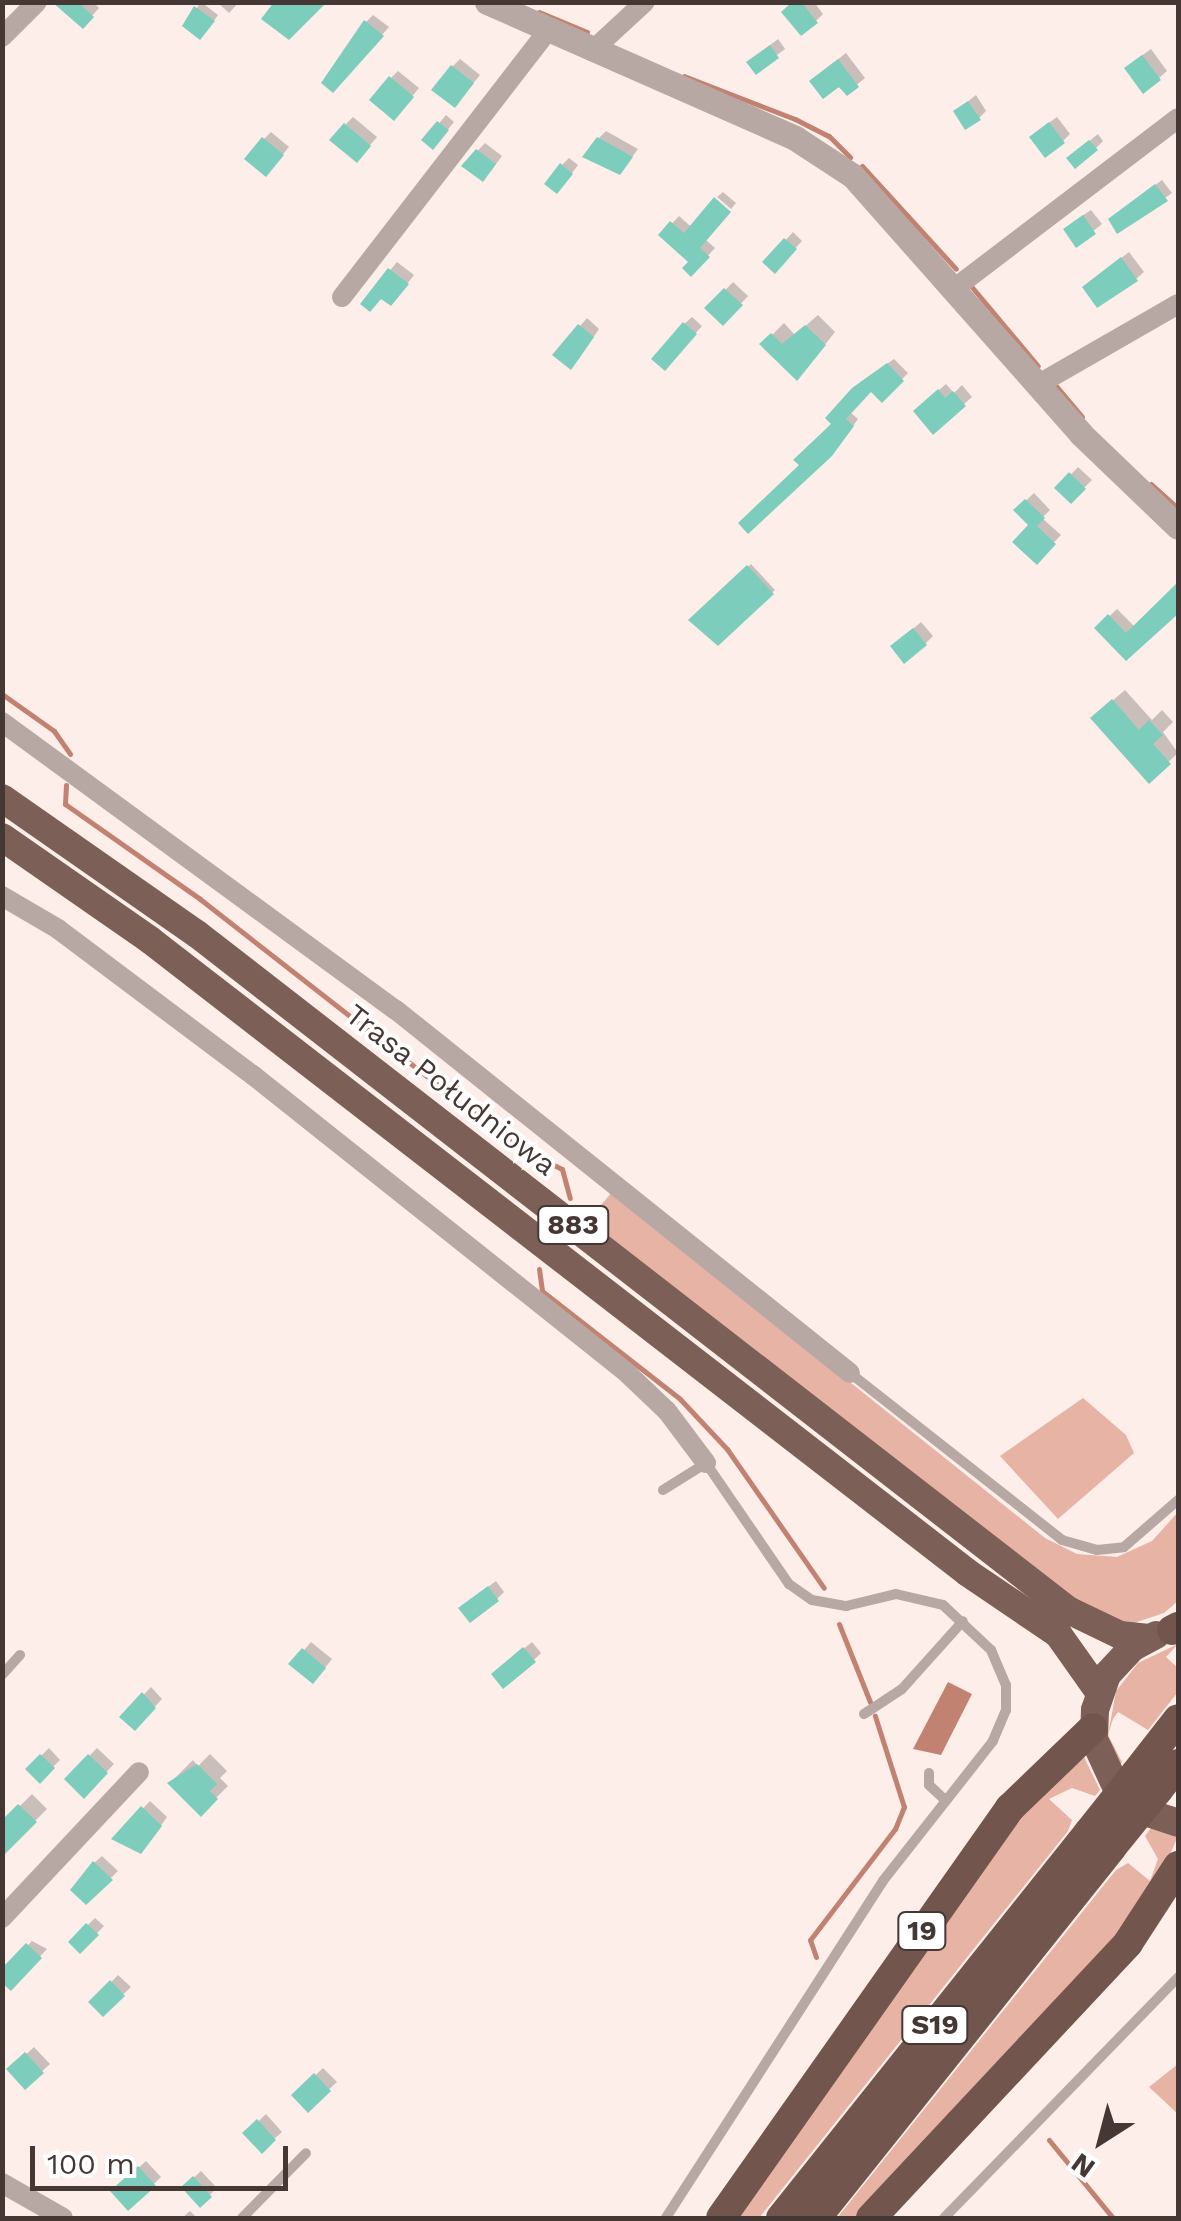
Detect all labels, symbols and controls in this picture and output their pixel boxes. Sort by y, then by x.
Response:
street label: Trasa Południowa [338,996,564,1184]
road number: 883 [536,1202,610,1248]
road number: 19 [897,1908,947,1954]
road number: S19 [900,2002,970,2048]
north arrow [1051,2091,1151,2191]
scale bar [35,2126,292,2188]
text: 100 m [47,2146,135,2181]
text: N [1065,2146,1101,2185]

